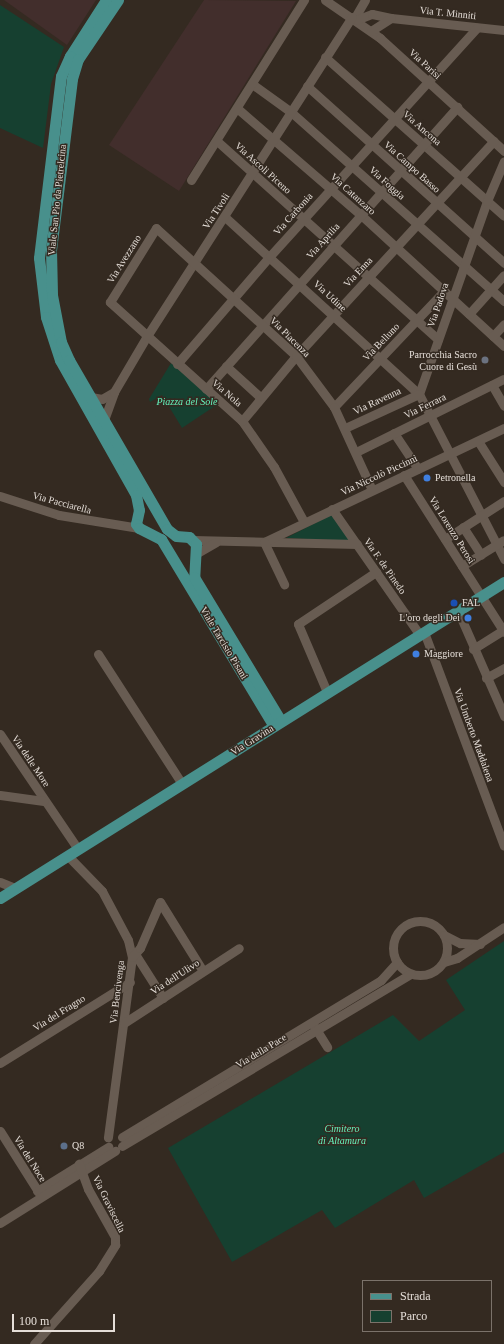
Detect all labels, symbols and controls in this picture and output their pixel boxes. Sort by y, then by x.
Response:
street label: Via T. Minniti [419,4,477,22]
street label: Via Parisi [406,46,444,82]
street label: Via Ancona [400,108,444,148]
street label: Via Ascoli Piceno [232,139,294,197]
street label: Via Campo Basso [381,139,443,195]
street label: Viale San Pio da Pietrelcina [45,144,69,256]
street label: Via Foggia [367,164,407,202]
street label: Via Catanzaro [328,171,378,217]
street label: Via Carbonia [271,190,315,238]
street label: Via Tivoli [200,191,232,231]
street label: Via Aprilia [304,220,342,262]
street label: Via Avezzano [104,232,144,286]
street label: Via Enna [341,254,375,290]
street label: Via Udine [311,278,349,314]
street label: Via Padova [425,281,451,329]
street label: Via Piacenza [267,314,313,360]
street label: Via Belluno [360,321,402,363]
place label: Parrocchia Sacro Cuore di Gesù [409,348,477,372]
marker: Parrocchia Sacro Cuore di Gesù [480,355,490,365]
street label: Via Nola [210,377,244,409]
street label: Via Ravenna [351,385,403,417]
street label: Via Ferrara [402,391,448,421]
park label: Piazza del Sole [156,396,218,408]
street label: Via Niccolò Piccinni [339,452,419,498]
place label: Petronella [435,472,476,484]
marker: Petronella [422,473,432,483]
street label: Via Pacciarella [31,489,93,517]
street label: Via Lorenzo Perosi [426,494,478,566]
street label: Via F. de Pinedo [361,536,409,596]
place label: FAL [462,597,480,609]
marker: FAL [449,598,459,608]
street label: Viale Tarcisio Pisani [198,605,250,681]
place label: L'oro degli Dei [399,612,460,624]
marker: L'oro degli Dei [463,613,473,623]
place label: Maggiore [424,648,463,660]
marker: Maggiore [411,649,421,659]
street label: Via Umberto Maddalena [451,687,497,783]
street label: Via Gravina [228,722,276,758]
street label: Via delle More [9,733,53,789]
street label: Via dell'Ulivo [148,957,202,997]
street label: Via Bencivenga [107,960,127,1024]
street label: Via del Fragno [31,992,87,1034]
street label: Via della Pace [233,1031,289,1071]
park label: Cimitero di Altamura [318,1122,366,1146]
street label: Via del Noce [11,1134,49,1184]
place label: Q8 [72,1140,84,1152]
marker: Q8 [59,1141,69,1151]
street label: Via Graviscella [90,1174,128,1234]
legend [362,1280,492,1332]
text: Strada [400,1289,431,1303]
scale bar [14,1306,117,1332]
text: Parco [400,1309,427,1323]
text: 100 m [19,1314,49,1328]

